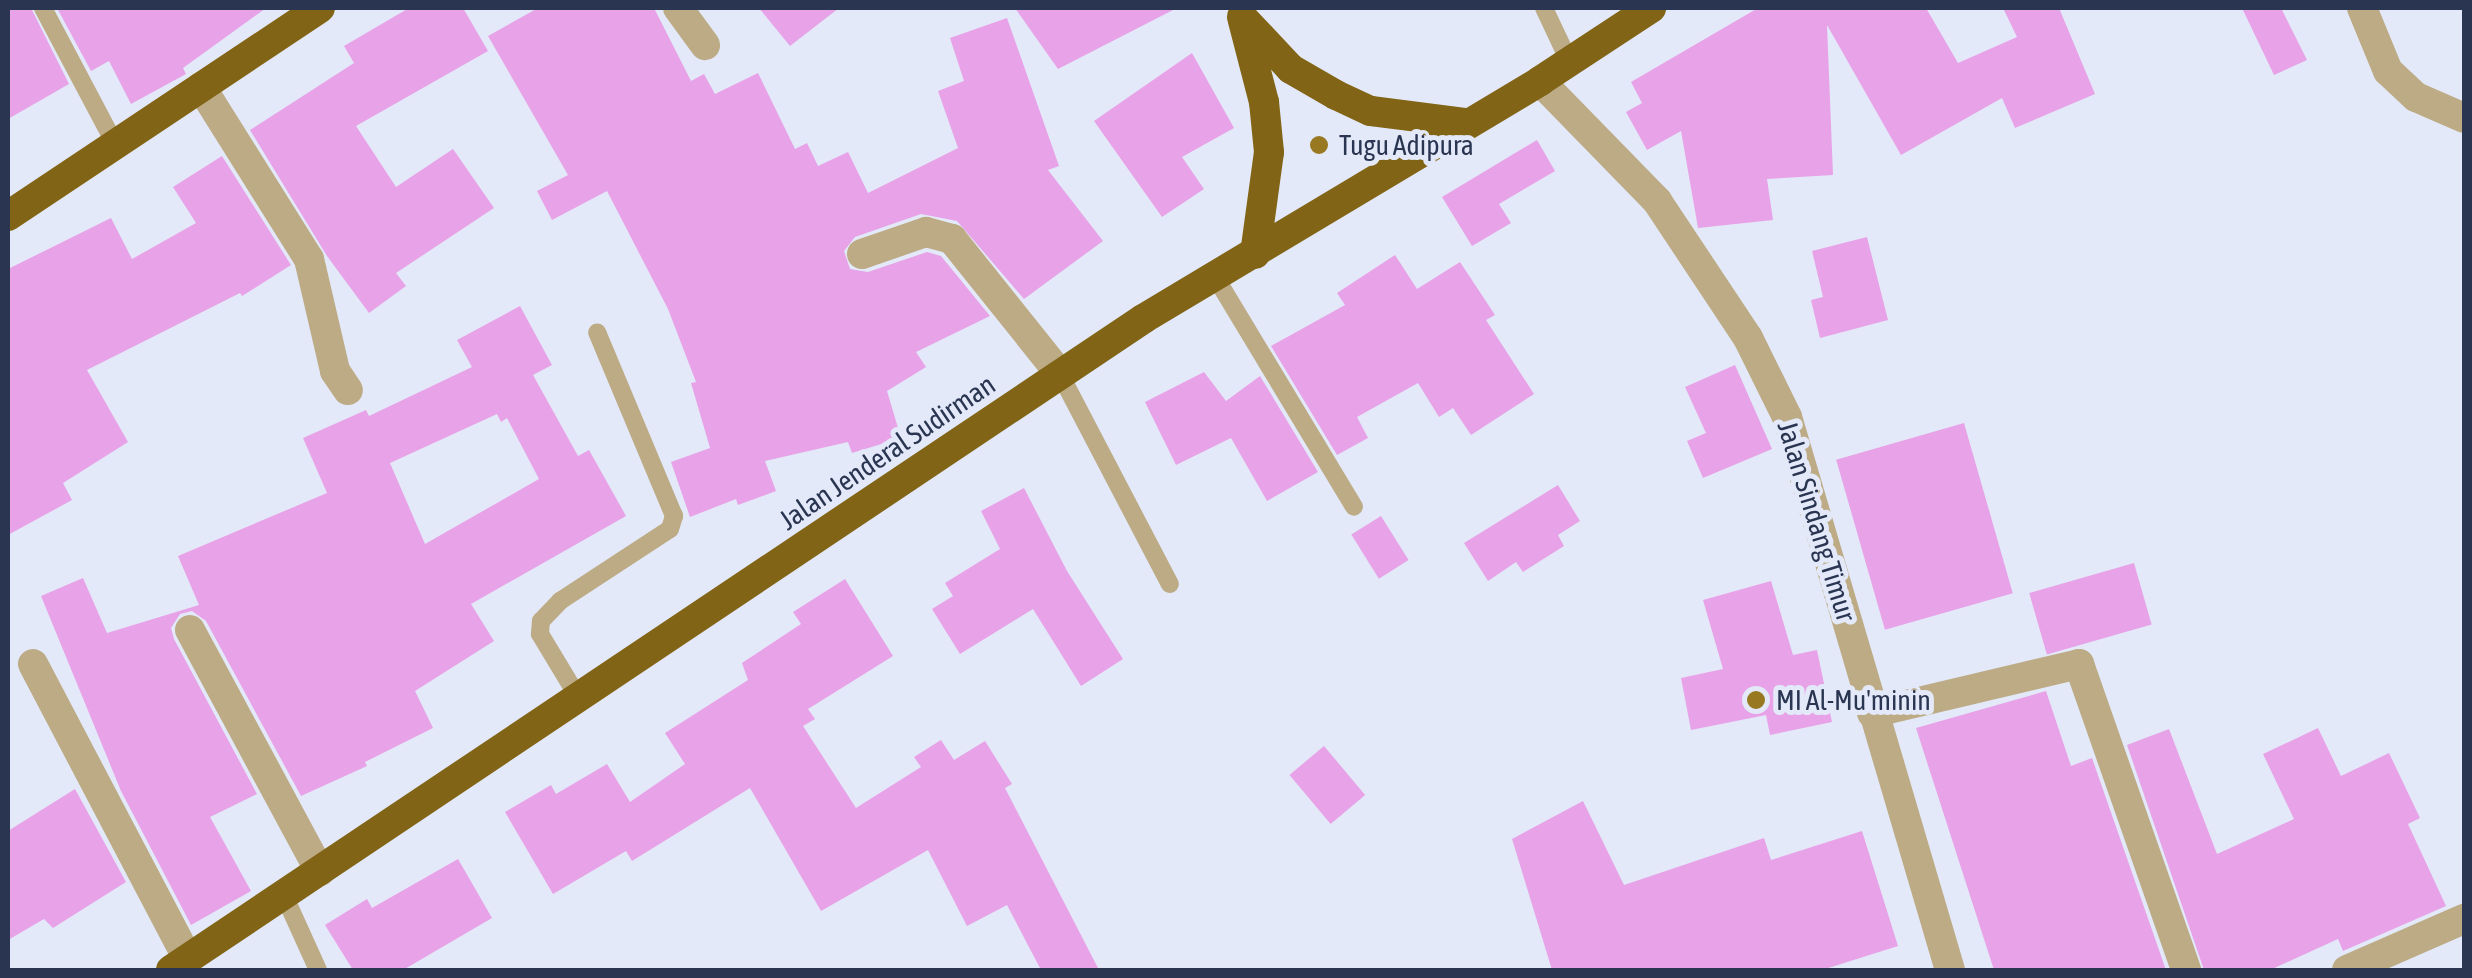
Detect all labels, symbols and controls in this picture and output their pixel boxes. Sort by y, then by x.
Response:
place label: Tugu Adipura [1339,128,1474,162]
marker: Tugu Adipura [1308,134,1330,156]
street label: Jalan Jenderal Sudirman [773,367,1001,537]
street label: Jalan Sindang Timur [1771,417,1863,625]
place label: MI Al-Mu'minin [1776,683,1931,717]
marker: MI Al-Mu'minin [1745,689,1767,711]

